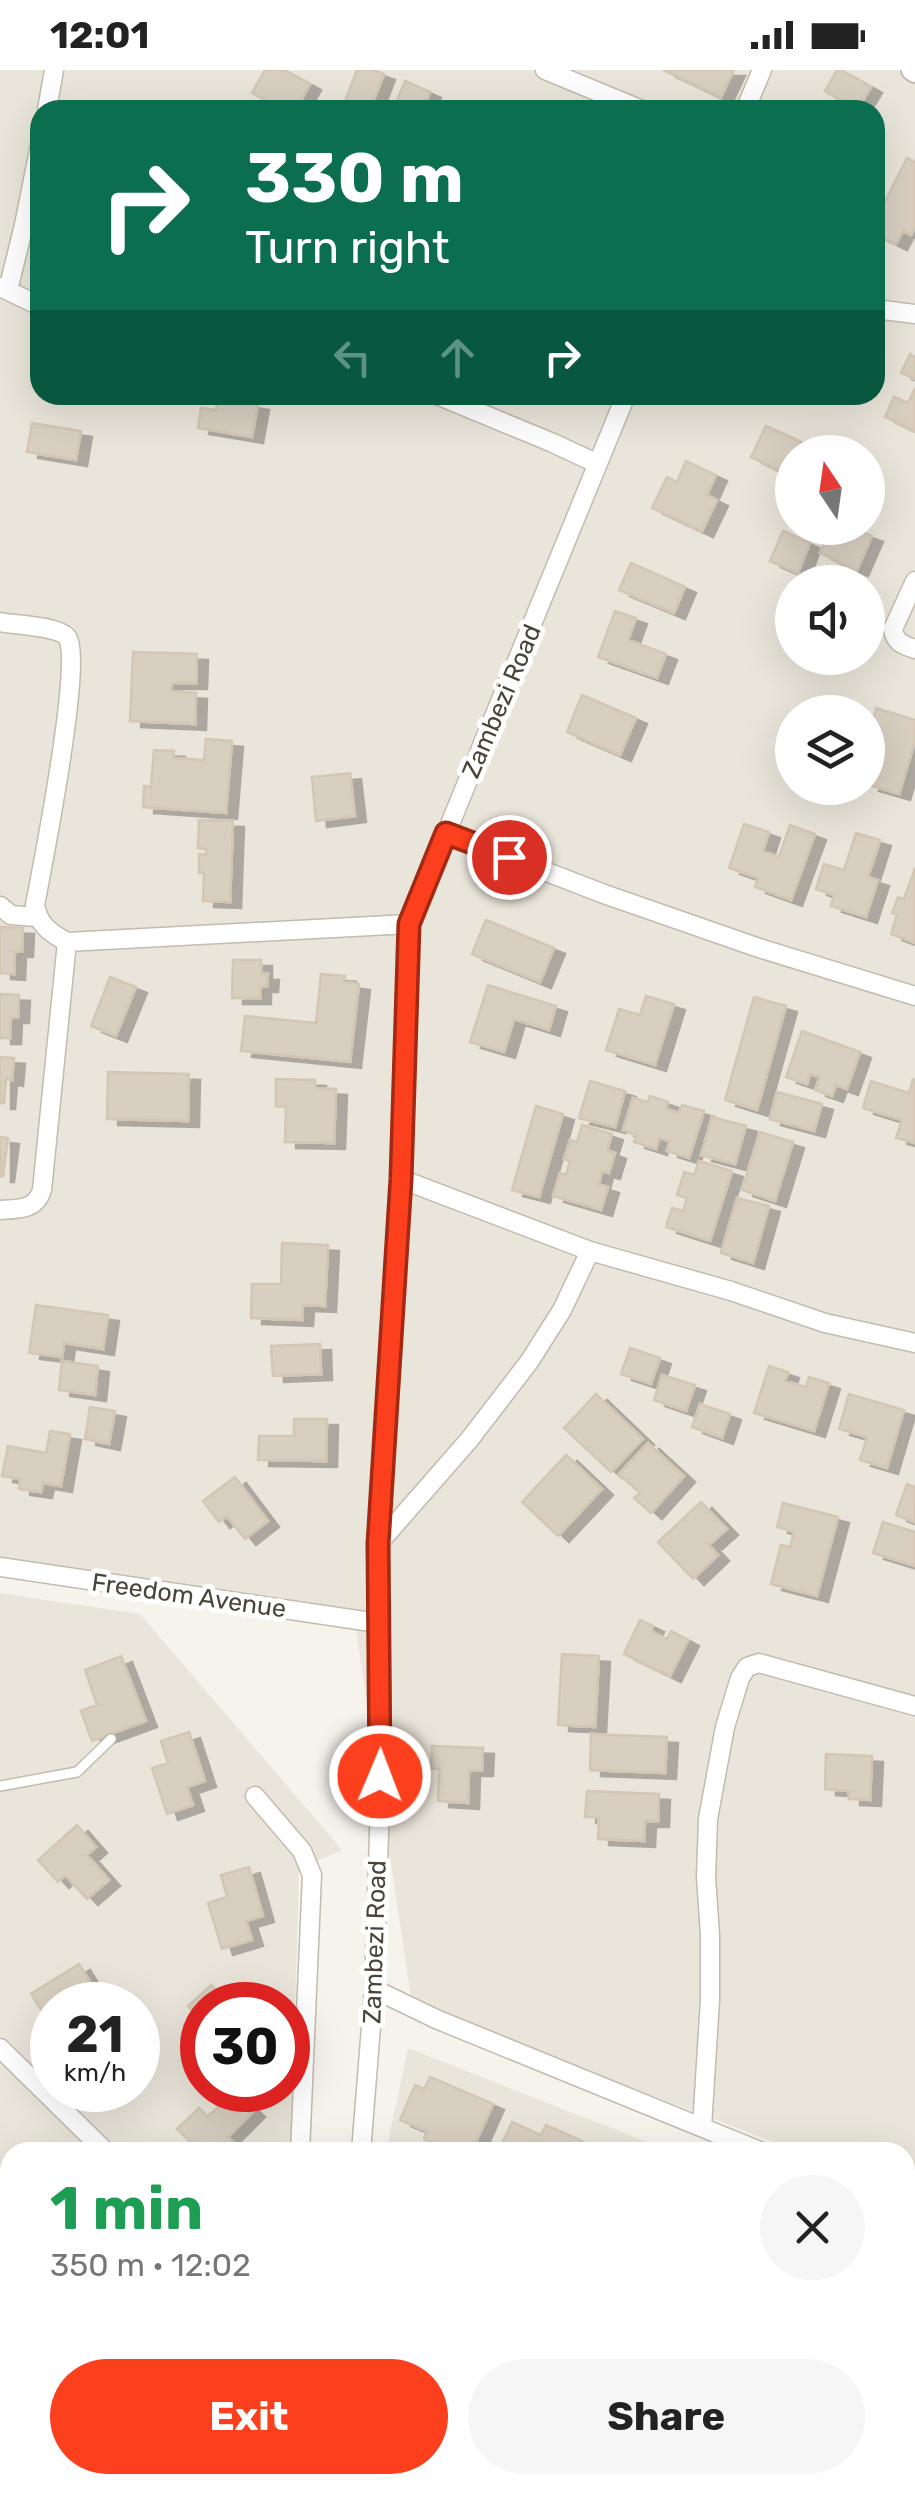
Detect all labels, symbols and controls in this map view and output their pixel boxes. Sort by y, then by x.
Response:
text: 12:01 [50,12,149,58]
text: 330 m [245,137,464,220]
icon: right [80,140,210,270]
text: Turn right [245,221,449,274]
icon: left [325,330,380,385]
icon: ahead [430,330,485,385]
icon: right [535,330,590,385]
north arrow [775,435,885,545]
map controls [775,435,885,805]
button: sound [775,565,885,675]
street label: Zambezi Road [456,620,547,782]
button: layers [775,695,885,805]
pin [467,815,552,900]
icon: arrive [482,830,537,885]
street label: Freedom Avenue [90,1567,288,1623]
position arrow [328,1724,432,1828]
street label: Zambezi Road [357,1860,392,2024]
speed limit sign: 30 [180,1982,310,2112]
text: 21 [66,2005,124,2065]
text: km/h [64,2058,126,2087]
text: 1 min [50,2173,203,2244]
button: close [760,2175,865,2280]
text: 350 m · 12:02 [50,2246,251,2284]
button: Exit [50,2359,448,2474]
button: Share [468,2359,865,2474]

